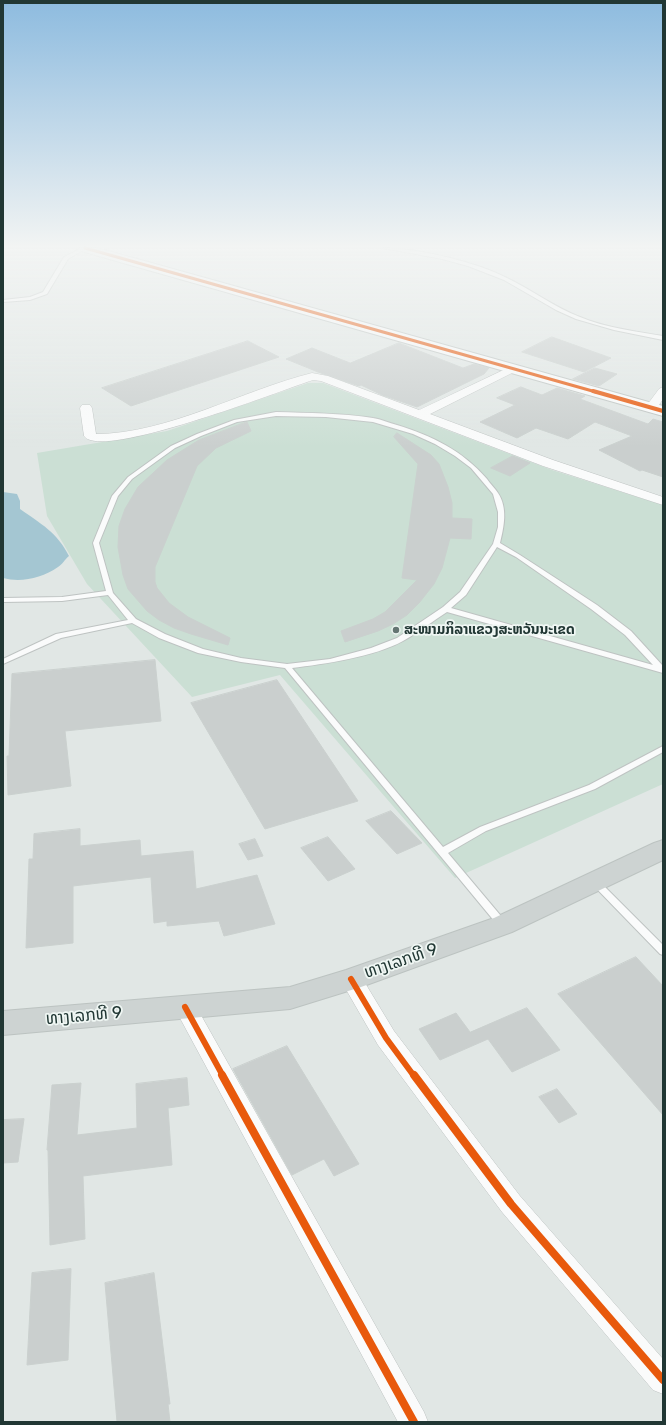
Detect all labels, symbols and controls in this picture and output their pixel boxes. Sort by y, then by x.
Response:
place label: ສະໜາມກິລາແຂວງສະຫວັນນະເຂດ [404,622,575,638]
marker: ສະໜາມກິລາແຂວງສະຫວັນນະເຂດ [391,625,401,635]
street label: ທາງເລກທີ 9 [361,939,441,983]
street label: ທາງເລກທີ 9 [45,1003,123,1029]

